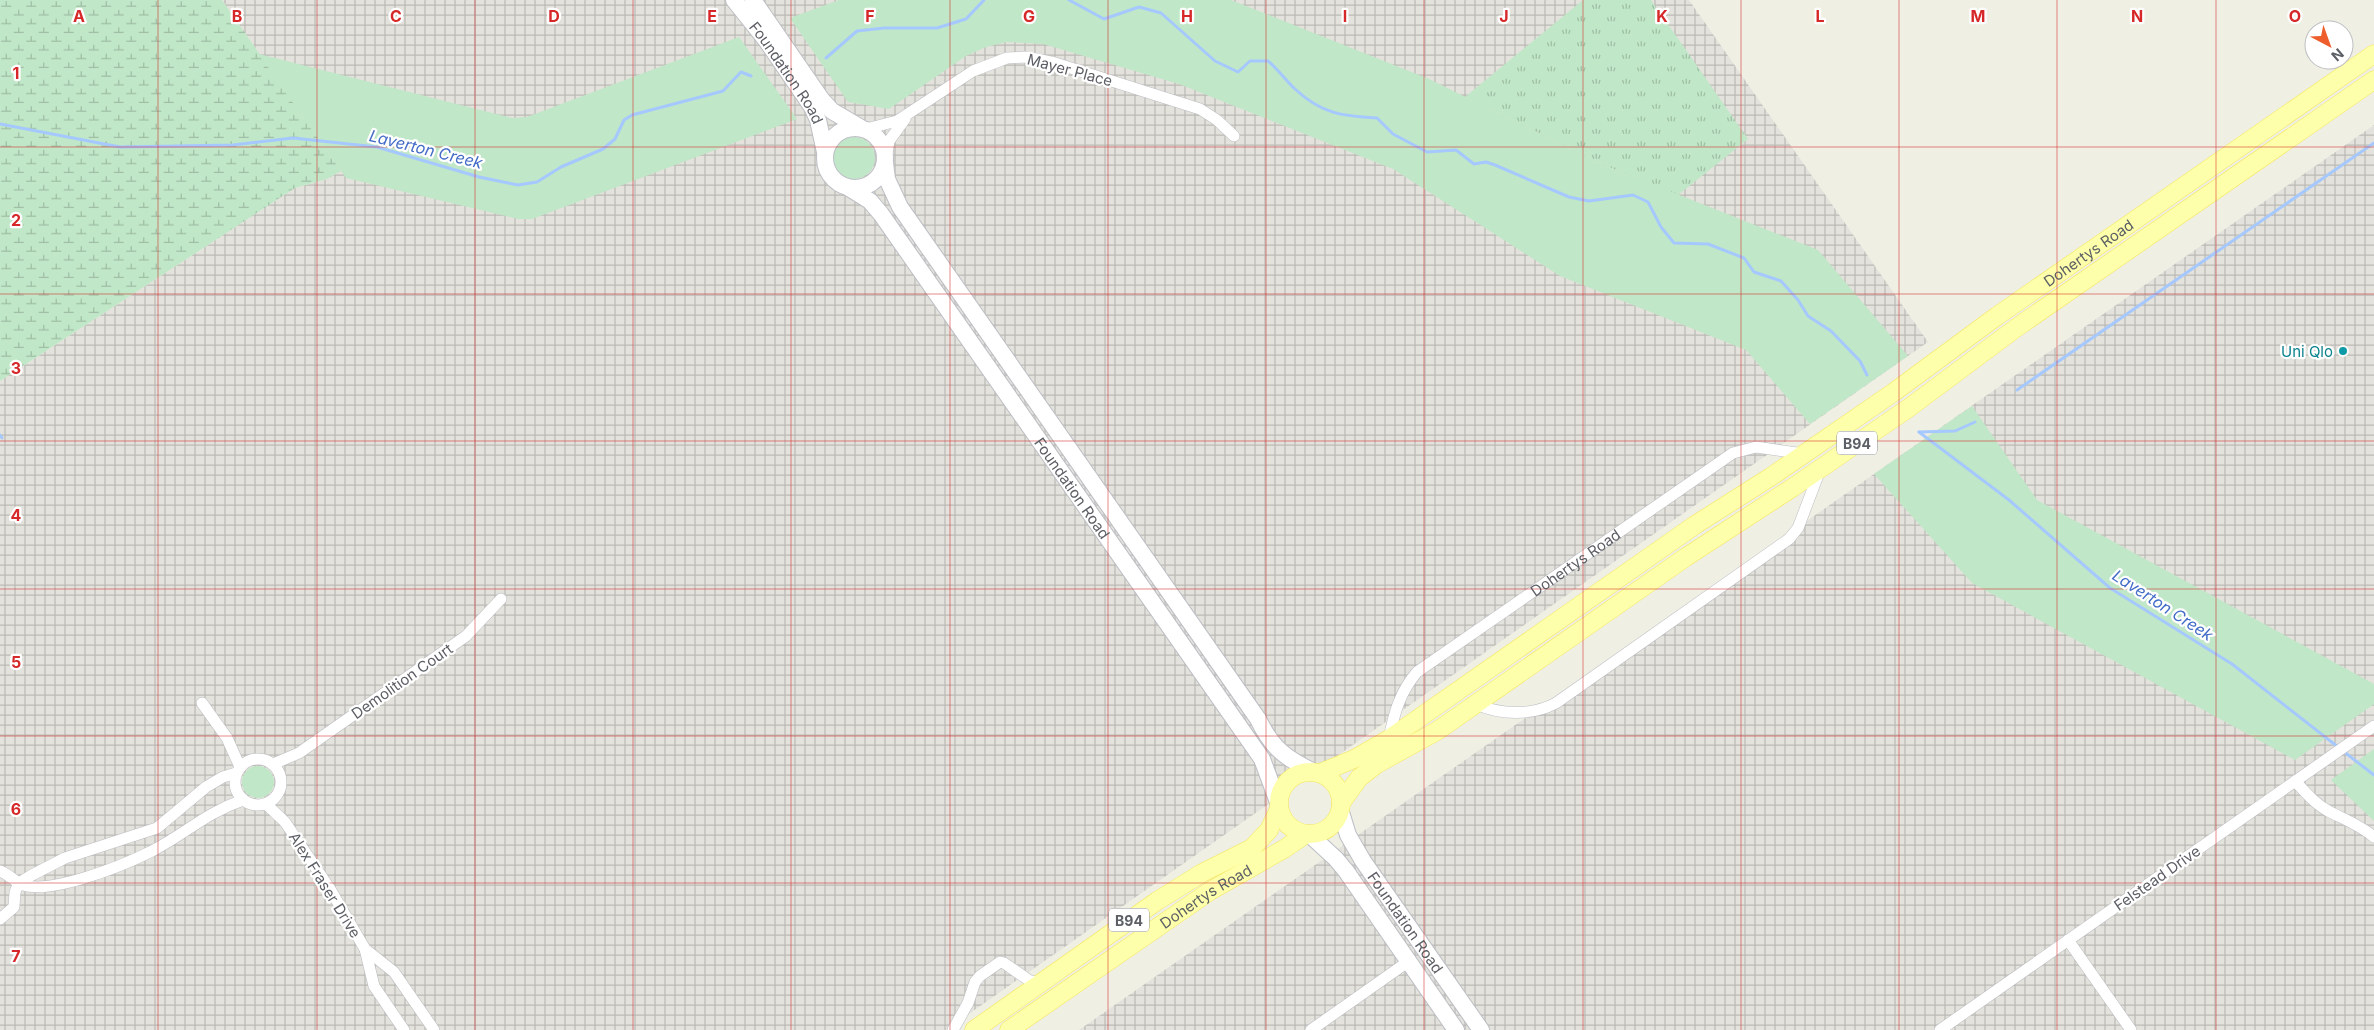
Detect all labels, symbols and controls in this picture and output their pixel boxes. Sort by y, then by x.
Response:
text: A [73,6,85,26]
text: B [232,6,242,26]
text: C [390,6,402,26]
text: D [548,6,560,26]
text: E [707,6,717,26]
text: F [865,6,875,26]
text: G [1023,6,1035,26]
text: H [1181,6,1193,26]
text: I [1343,6,1347,26]
text: J [1499,6,1509,26]
text: K [1656,6,1668,26]
text: L [1815,6,1825,26]
text: M [1971,6,1985,26]
text: N [2131,6,2143,26]
text: O [2289,6,2301,26]
street label: Foundation Road [745,18,828,127]
north arrow [2304,20,2354,70]
text: N [2328,45,2347,65]
street label: Mayer Place [1025,50,1115,90]
text: 1 [13,63,19,83]
water label: Laverton Creek [367,125,485,173]
text: 2 [11,210,21,230]
street label: Dohertys Road [2040,215,2137,290]
place label: Uni Qlo [2281,342,2333,361]
marker: Uni Qlo [2337,345,2349,357]
text: 3 [11,358,21,378]
road number: B94 [1837,432,1877,454]
street label: Foundation Road [1031,434,1115,542]
text: 4 [11,505,22,525]
street label: Dohertys Road [1527,525,1624,600]
water label: Laverton Creek [2109,565,2217,645]
street label: Demolition Court [348,639,456,723]
text: 5 [11,652,21,672]
text: 6 [11,799,21,819]
street label: Alex Fraser Drive [285,829,365,941]
street label: Felstead Drive [2110,841,2204,915]
street label: Dohertys Road [1156,860,1255,932]
street label: Foundation Road [1364,868,1448,977]
road number: B94 [1109,908,1149,932]
text: 7 [11,946,21,966]

